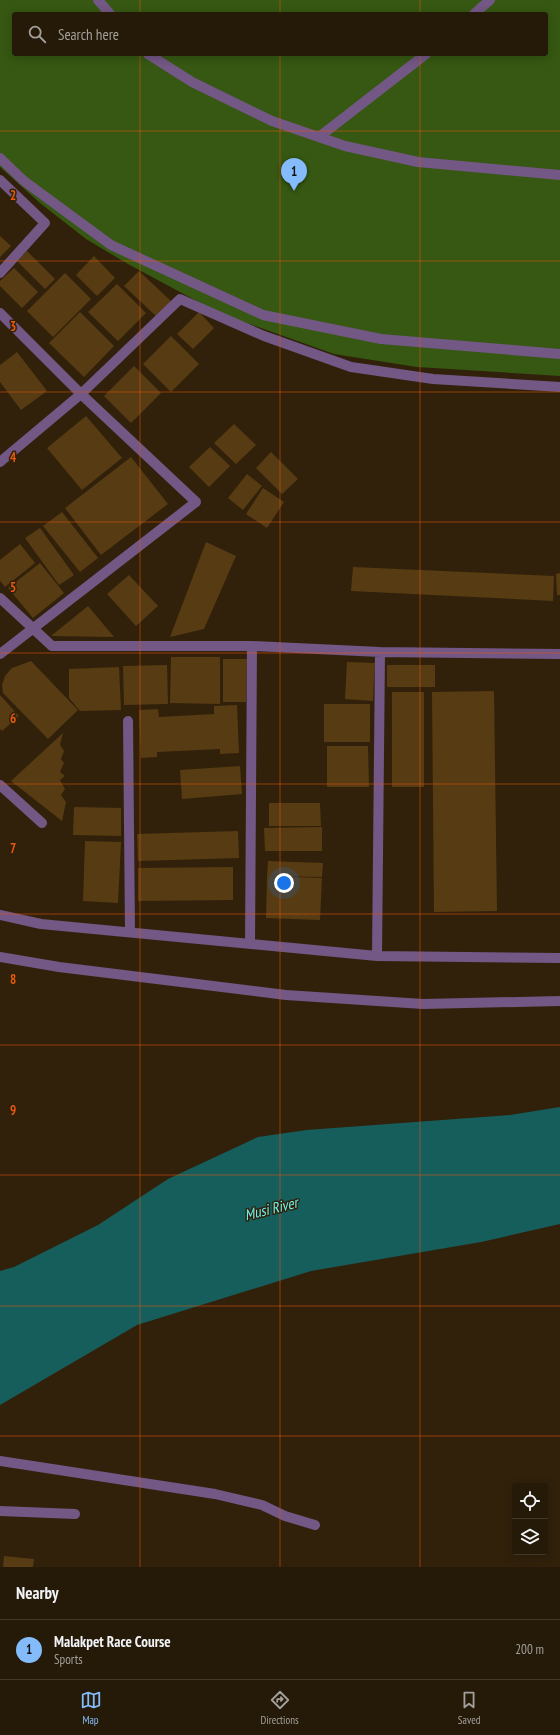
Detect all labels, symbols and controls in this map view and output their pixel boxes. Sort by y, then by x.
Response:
search box [12,12,548,56]
icon: search [26,23,48,45]
text: Search here [58,25,119,44]
pin: 1 [281,158,307,191]
text: 2 [10,187,16,204]
text: 3 [10,318,16,335]
text: 4 [10,449,17,466]
text: 5 [10,579,16,596]
text: 6 [10,710,16,727]
text: 7 [10,840,16,857]
your location [274,873,294,893]
text: 8 [10,971,16,988]
text: 9 [10,1102,16,1119]
water label: Musi River [242,1192,301,1224]
map controls [512,1483,548,1555]
button: locate [512,1483,548,1519]
button: layers [512,1519,548,1555]
text: Nearby [16,1582,59,1604]
text: Malakpet Race Course [54,1632,171,1651]
text: 1 [26,1641,32,1658]
text: 200 m [515,1641,544,1658]
text: Sports [54,1651,83,1668]
tab: Map [80,1689,102,1727]
tab: Directions [261,1689,299,1727]
tab: Saved [458,1689,480,1727]

